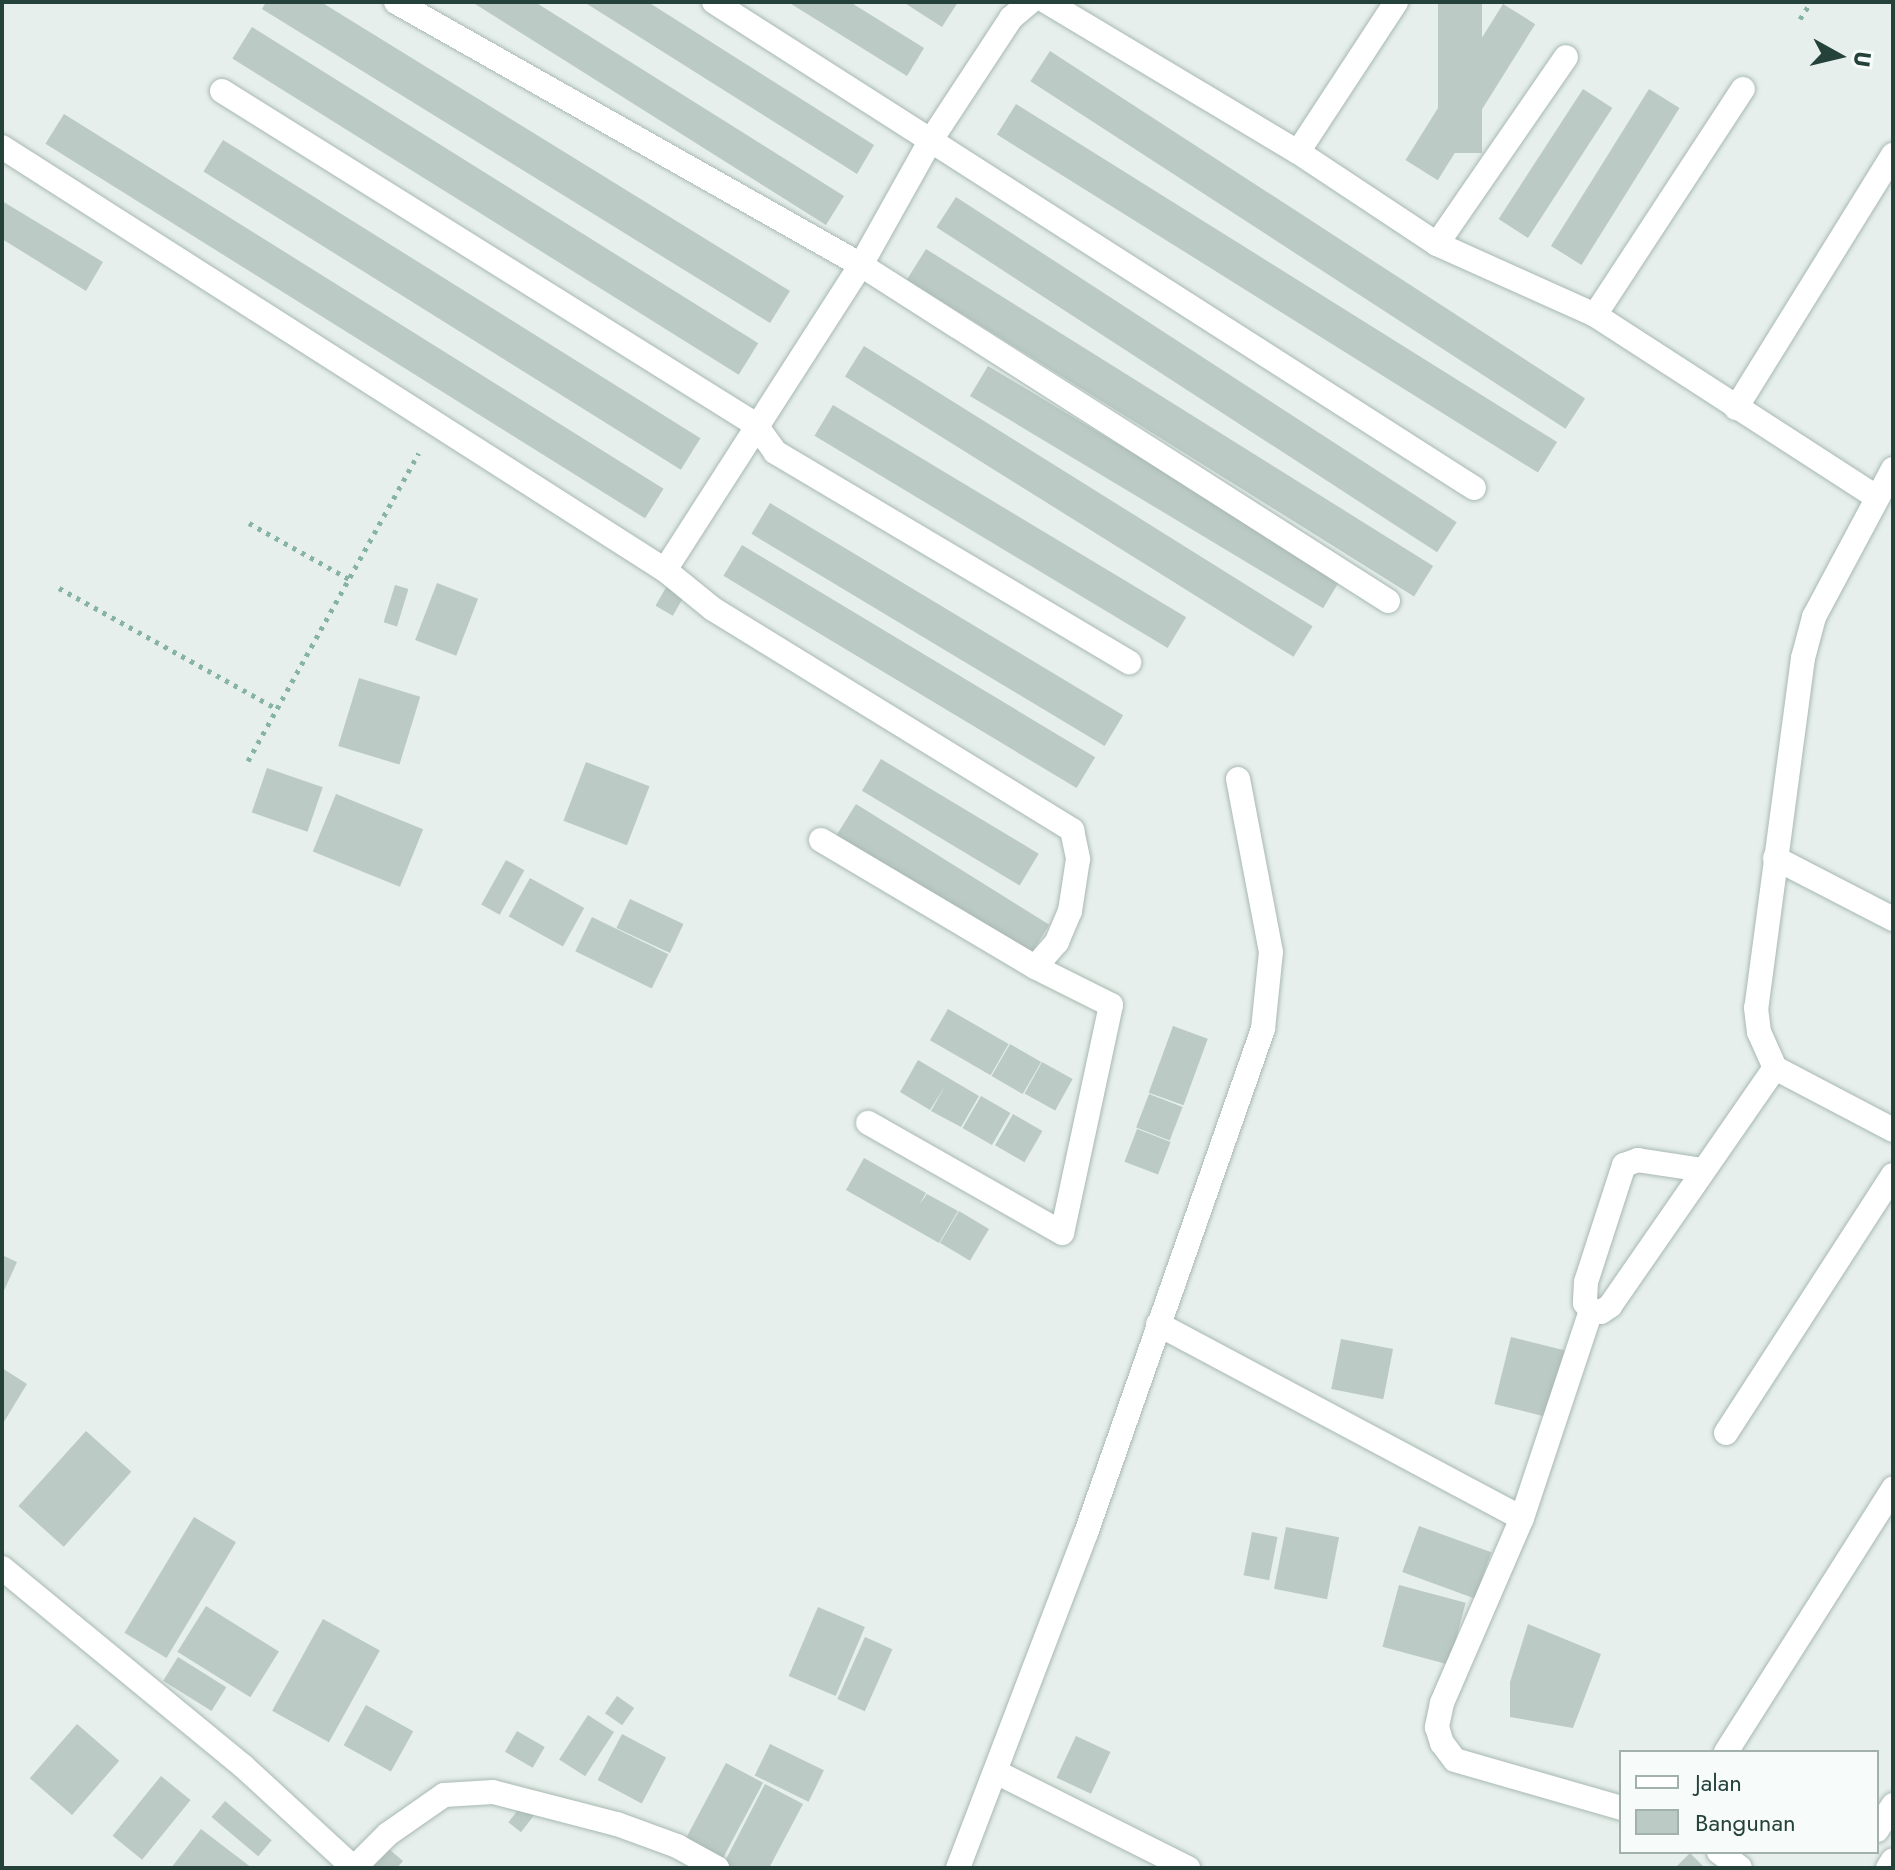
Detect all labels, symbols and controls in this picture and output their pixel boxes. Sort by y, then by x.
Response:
north arrow [1799,16,1879,96]
text: U [1846,49,1880,69]
legend [1619,1750,1879,1854]
text: Jalan [1695,1765,1742,1800]
text: Bangunan [1695,1805,1796,1840]

